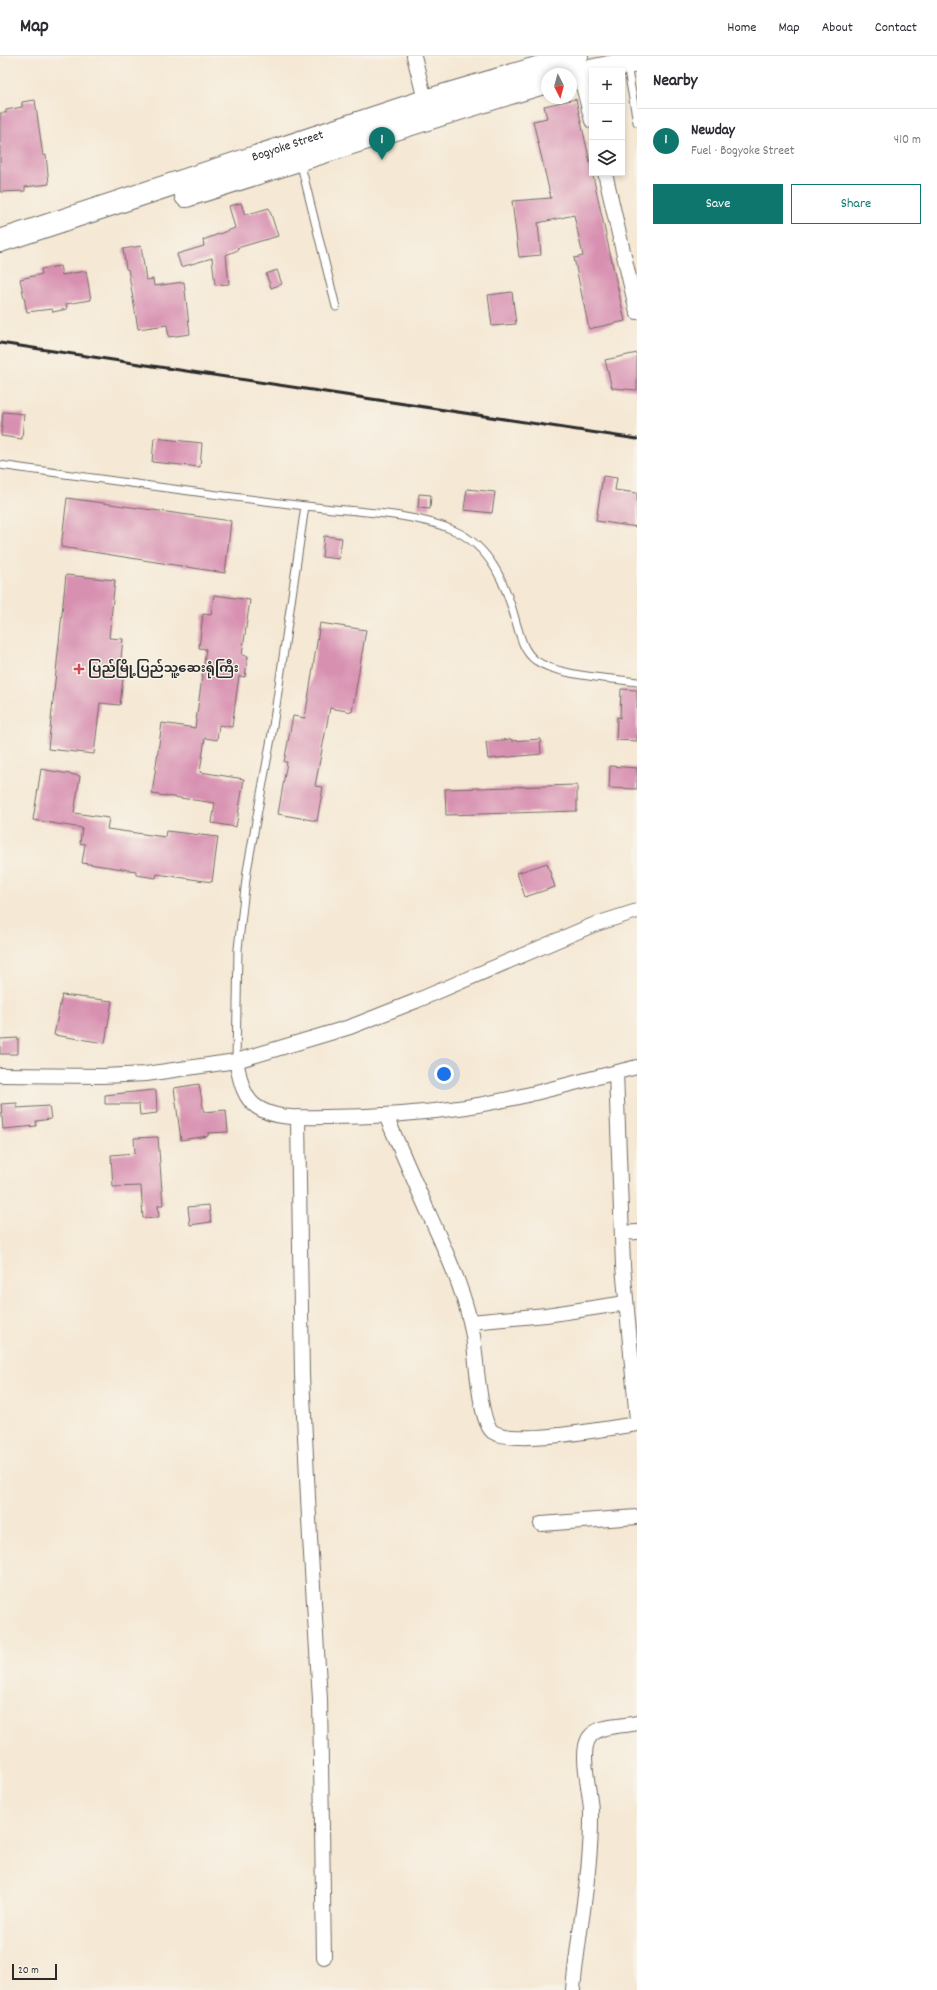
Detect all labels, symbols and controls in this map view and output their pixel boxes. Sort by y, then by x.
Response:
text: Map [20,14,49,41]
text: Home [727,18,756,38]
text: Map [778,18,800,38]
text: About [822,18,853,38]
text: Contact [875,18,917,38]
north arrow [541,68,577,104]
map controls [589,68,625,176]
button: + [589,68,625,104]
text: Nearby [653,70,697,94]
button: − [589,104,625,140]
text: Newday [691,120,735,142]
street label: Bogyoke Street [249,125,326,167]
pin: 1 [369,127,395,160]
text: 1 [665,131,667,150]
text: 410 m [894,131,921,150]
button: layers [589,140,625,176]
text: Fuel · Bogyoke Street [691,142,794,161]
button: Save [653,184,783,224]
button: Share [791,184,921,224]
place label: ပြည်မြို့ပြည်သူ့ဆေးရုံကြီး [88,658,239,679]
marker: ပြည်မြို့ပြည်သူ့ဆေးရုံကြီး [73,663,85,675]
your location [434,1064,454,1084]
scale bar [12,1962,57,1981]
text: 20 m [18,1963,39,1979]

